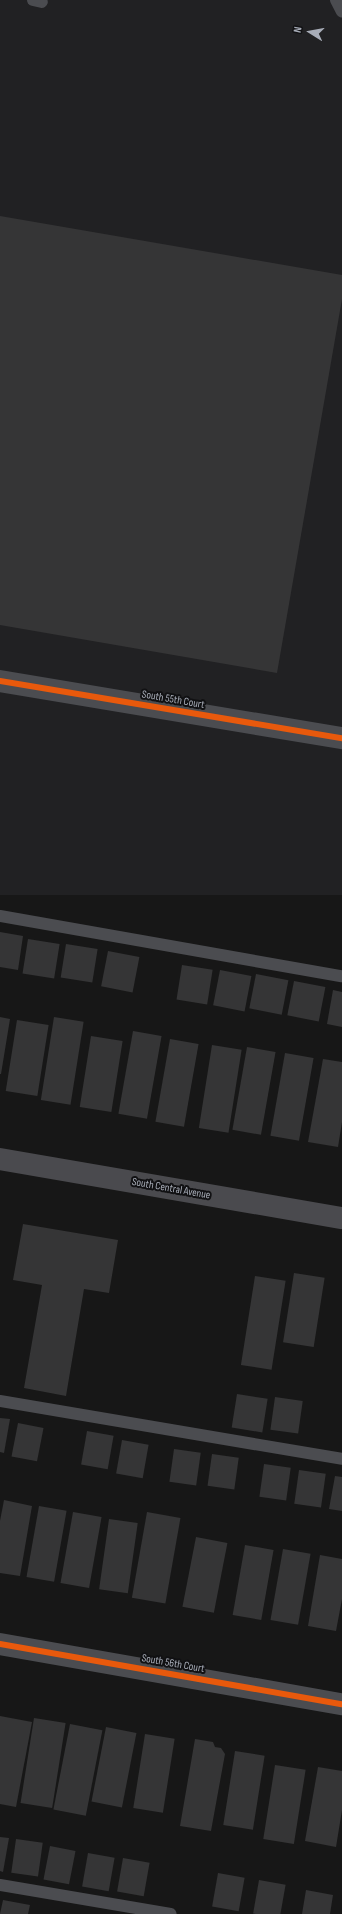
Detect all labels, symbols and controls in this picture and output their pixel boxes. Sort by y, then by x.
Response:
north arrow [290,12,330,52]
text: N [291,25,305,34]
street label: South 55th Court [141,688,205,712]
street label: South Central Avenue [131,1176,211,1202]
street label: South 56th Court [140,1652,206,1676]

